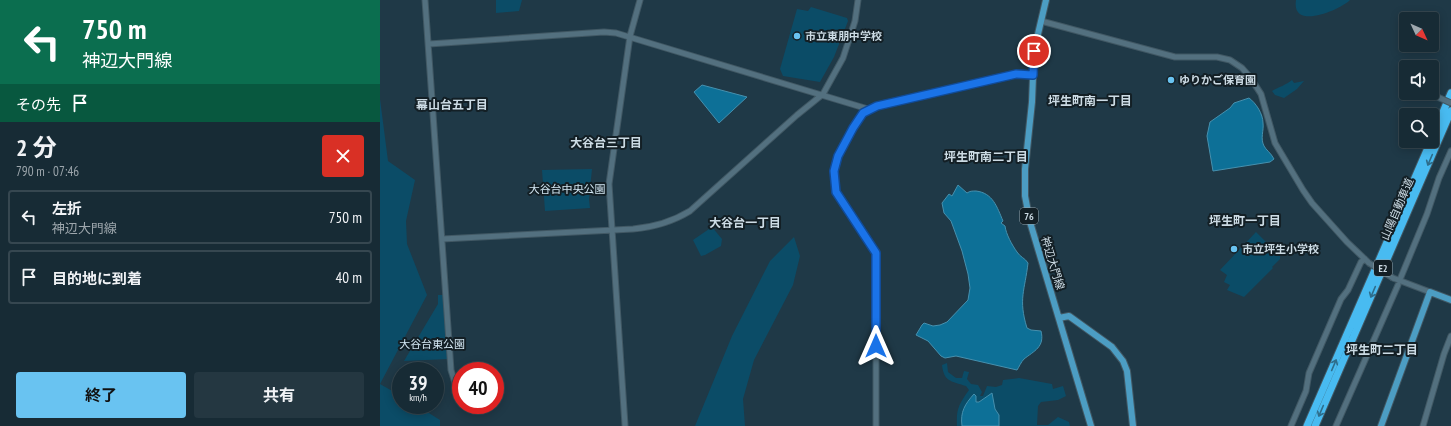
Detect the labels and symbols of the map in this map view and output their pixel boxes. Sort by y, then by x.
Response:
north arrow [1399,12,1439,52]
place label: 市立東朋中学校 [805,29,882,43]
marker: 市立東朋中学校 [792,31,802,41]
pin [1017,34,1051,68]
place label: ゆりかご保育園 [1179,73,1256,87]
marker: ゆりかご保育園 [1166,75,1176,85]
district label: 坪生町南一丁目 [1048,93,1132,108]
district label: 幕山台五丁目 [416,97,488,112]
district label: 大谷台三丁目 [570,135,642,150]
district label: 坪生町南二丁目 [944,149,1028,164]
one-way arrow [1426,153,1433,165]
street label: 山陽自動車道 [1378,176,1416,242]
park label: 大谷台中央公園 [529,182,606,196]
road number: 76 [1020,208,1038,224]
district label: 坪生町一丁目 [1209,213,1281,228]
district label: 大谷台一丁目 [709,215,781,230]
street label: 神辺大門線 [1038,235,1068,291]
place label: 市立坪生小学校 [1242,242,1319,256]
marker: 市立坪生小学校 [1229,244,1239,254]
road number: E2 [1374,260,1392,276]
one-way arrow [1369,285,1376,297]
position arrow [855,325,897,367]
park label: 大谷台東公園 [399,337,465,351]
district label: 坪生町二丁目 [1346,342,1418,357]
one-way arrow [1331,359,1338,371]
speed limit sign: 40 [452,362,504,414]
one-way arrow [1317,405,1324,417]

